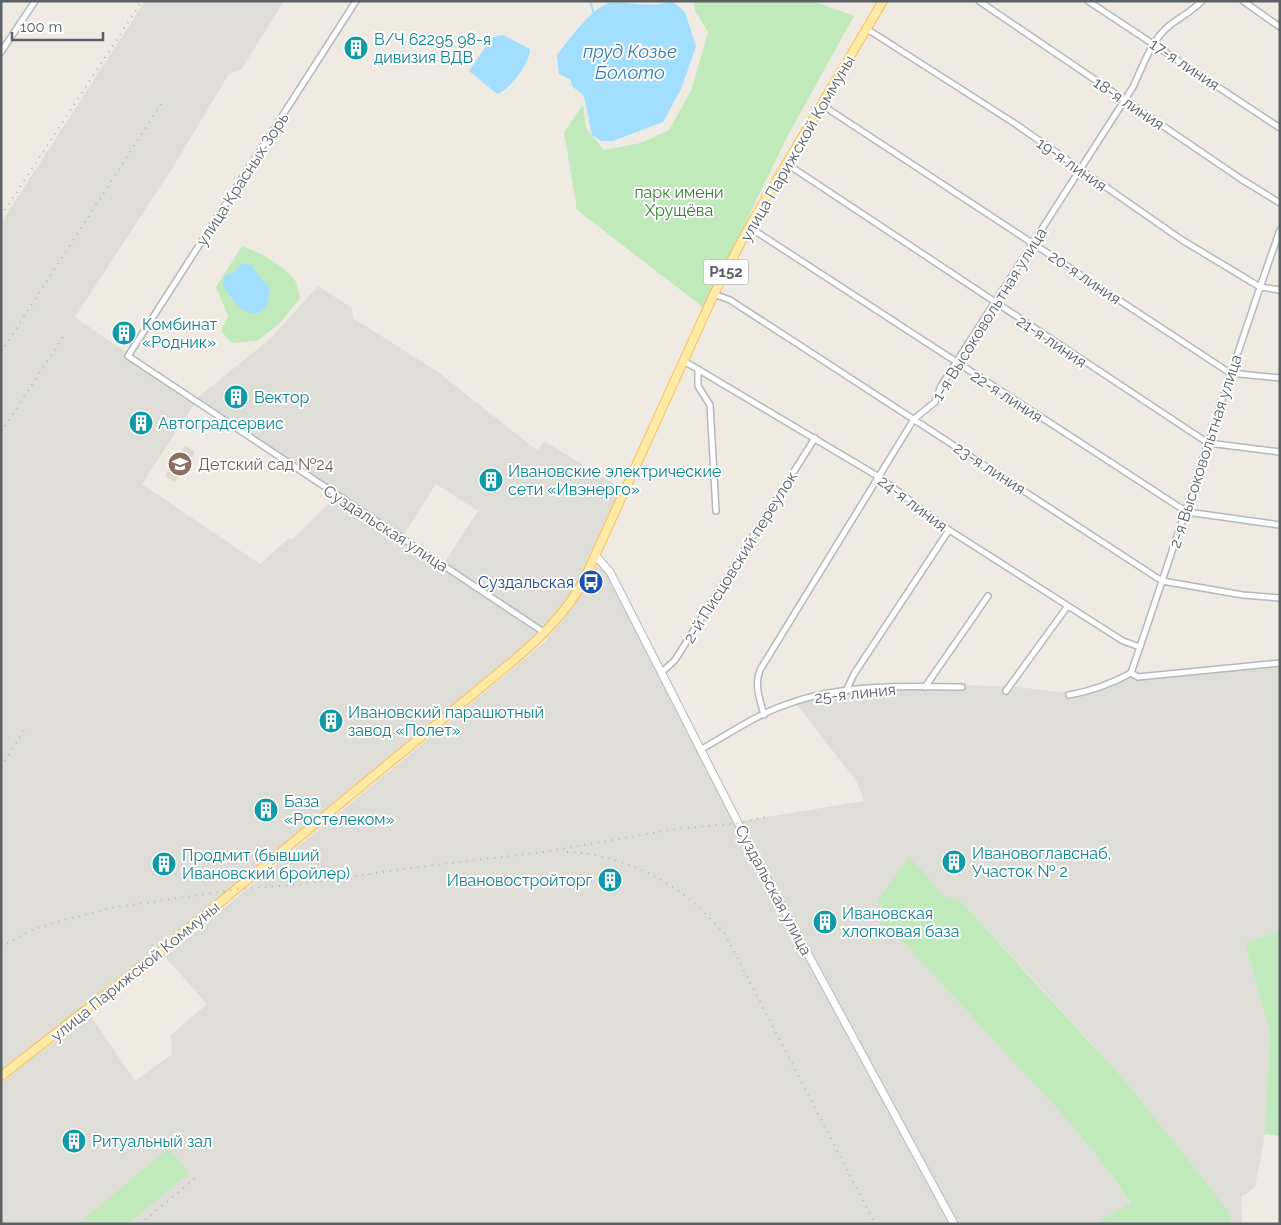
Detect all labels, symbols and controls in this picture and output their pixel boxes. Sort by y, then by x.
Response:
scale bar [12,10,104,42]
text: 100 m [20,18,62,36]
place label: В/Ч 62295 98-я дивизия ВДВ [374,30,491,67]
street label: 17-я линия [1146,34,1223,95]
building icon: В/Ч 62295 98-я дивизия ВДВ [343,35,369,61]
water label: пруд Козье Болото [583,41,677,83]
street label: улица Парижской Коммуны [736,52,859,245]
street label: 18-я линия [1090,73,1168,134]
street label: улица Красных Зорь [192,109,293,249]
street label: 19-я линия [1033,133,1110,195]
park label: парк имени Хрущёва [634,183,724,220]
street label: 1-я Высоковольтная улица [928,224,1051,404]
street label: 20-я линия [1045,246,1124,308]
road number: Р152 [704,260,748,284]
street label: 21-я линия [1013,311,1090,372]
place label: Комбинат «Родник» [142,315,218,352]
building icon: Комбинат «Родник» [111,320,137,346]
street label: 2-я Высоковольтная улица [1165,352,1246,550]
street label: 22-я линия [967,366,1046,427]
building icon: Вектор [223,384,249,410]
place label: Вектор [254,388,310,407]
building icon: Автоградсервис [128,410,154,436]
place label: Автоградсервис [158,414,284,433]
street label: 23-я линия [950,438,1029,499]
school or university icon: Детский сад №24 [167,451,193,477]
place label: Детский сад №24 [198,455,334,474]
place label: Ивановские электрические сети «Ивэнерго» [508,462,721,499]
building icon: Ивановские электрические сети «Ивэнерго» [478,467,504,493]
street label: 2-й Писцовский переулок [680,468,801,647]
street label: 24-я линия [874,471,951,536]
street label: Суздальская улица [320,481,452,576]
bus stop icon: Суздальская [578,569,604,595]
place label: Суздальская [478,573,574,592]
street label: 25-я линия [813,680,897,707]
place label: Ивановский парашютный завод «Полет» [348,703,544,740]
building icon: Ивановский парашютный завод «Полет» [318,708,344,734]
place label: База «Ростелеком» [284,792,395,829]
building icon: База «Ростелеком» [253,797,279,823]
street label: Суздальская улица [731,822,816,959]
place label: Ивановоглавснаб, Участок № 2 [972,844,1111,881]
place label: Продмит (бывший Ивановский бройлер) [182,846,350,883]
building icon: Ивановоглавснаб, Участок № 2 [941,849,967,875]
building icon: Продмит (бывший Ивановский бройлер) [151,851,177,877]
building icon: Ивановостройторг [597,867,623,893]
place label: Ивановостройторг [447,871,593,890]
street label: улица Парижской Коммуны [47,897,224,1045]
place label: Ивановская хлопковая база [842,904,959,941]
building icon: Ивановская хлопковая база [812,909,838,935]
building icon: Ритуальный зал [61,1128,87,1154]
place label: Ритуальный зал [92,1132,212,1151]

